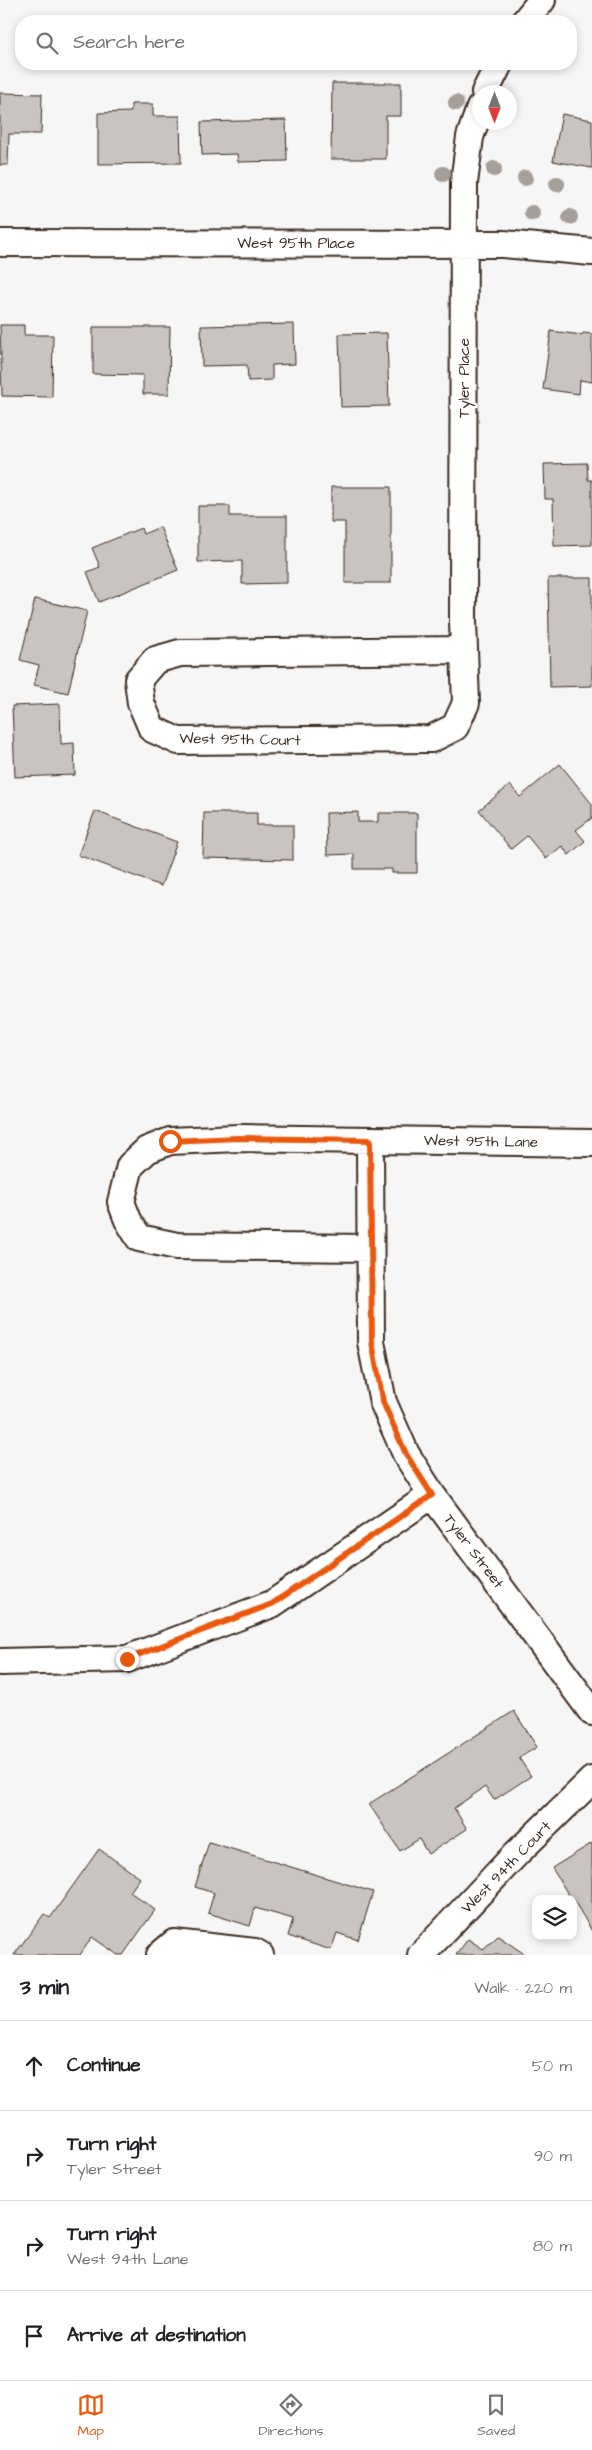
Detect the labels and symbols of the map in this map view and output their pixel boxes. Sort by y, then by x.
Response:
north arrow [472,85,517,130]
street label: West 95th Place [237,233,355,254]
street label: Tyler Place [454,338,476,418]
street label: West 95th Court [179,728,301,751]
route start [159,1130,182,1153]
street label: West 95th Lane [424,1130,538,1153]
street label: Tyler Street [438,1510,509,1594]
route end [116,1648,139,1671]
street label: West 94th Court [457,1816,556,1918]

